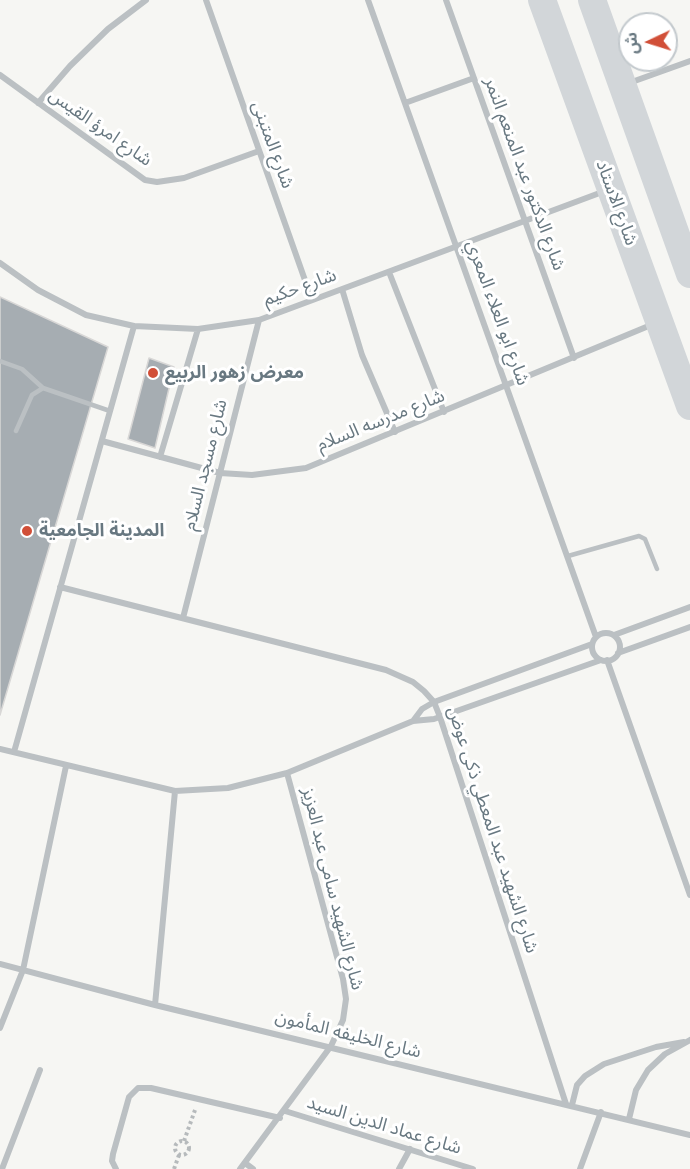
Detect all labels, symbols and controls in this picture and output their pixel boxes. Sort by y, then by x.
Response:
north arrow [618,12,678,72]
text: ش [621,31,643,55]
street label: شارع الدكتور عبد المنعم النمر [479,74,569,274]
street label: شارع امرؤ القيس [44,85,156,171]
street label: شارع المتبنى [246,98,298,192]
street label: شارع الاستاد [591,157,641,249]
street label: شارع ابو العلاء المعري [461,238,533,388]
street label: شارع حكيم [260,265,340,311]
place label: معرض زهور الربيع [165,362,304,384]
marker: معرض زهور الربيع [146,366,160,380]
street label: شارع مدرسه السلام [314,385,448,457]
street label: شارع مسجد السلام [179,397,233,533]
place label: المدينة الجامعية [39,520,164,542]
marker: المدينة الجامعية [20,524,34,538]
street label: شارع الشهيد عبد المعطي ذكى عوض [442,704,542,956]
street label: شارع الشهيد سامى عبد العزيز [296,786,368,992]
street label: شارع الخليفه المأمون [273,1006,423,1064]
street label: شارع عماد الدين السيد [304,1092,464,1160]

